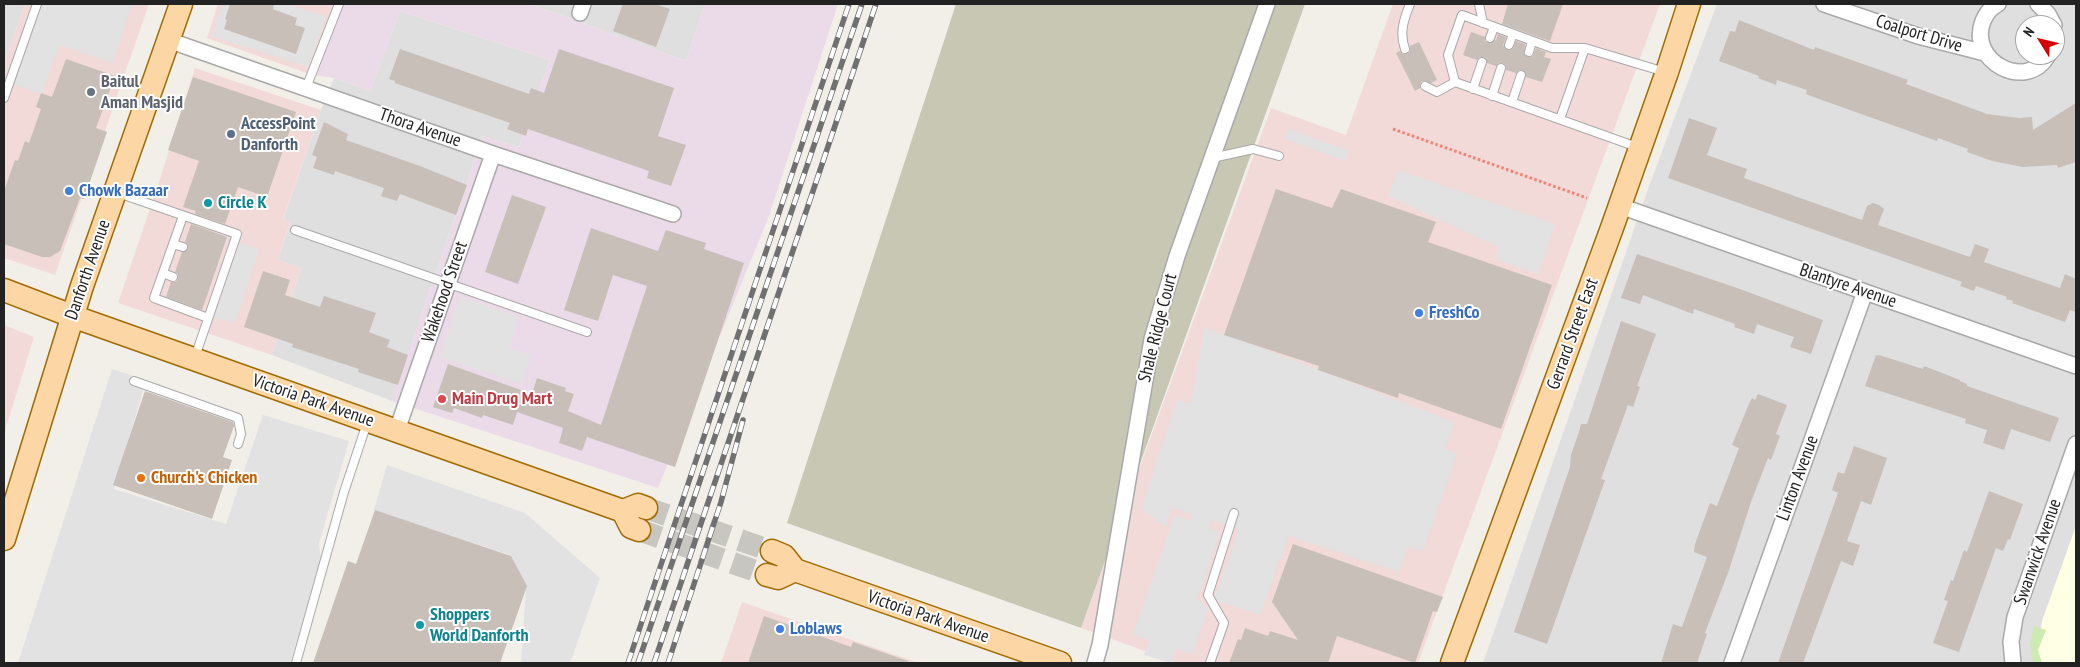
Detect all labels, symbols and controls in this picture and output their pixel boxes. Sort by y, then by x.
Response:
street label: Coalport Drive [1873,11,1965,57]
north arrow [2015,15,2065,65]
text: N [2019,23,2038,40]
place label: Baitul Aman Masjid [101,71,183,114]
marker: Baitul Aman Masjid [85,86,97,98]
street label: Thora Avenue [376,104,464,152]
place label: AccessPoint Danforth [241,113,316,156]
marker: AccessPoint Danforth [225,128,237,140]
place label: Chowk Bazaar [79,180,168,202]
marker: Chowk Bazaar [63,185,75,197]
place label: Circle K [218,192,267,214]
marker: Circle K [202,197,214,209]
street label: Danforth Avenue [61,217,115,323]
street label: Wakehood Street [418,239,472,345]
street label: Blantyre Avenue [1797,259,1899,313]
street label: Shale Ridge Court [1134,271,1182,385]
street label: Gerrard Street East [1543,275,1603,393]
place label: FreshCo [1429,302,1480,324]
marker: FreshCo [1413,307,1425,319]
street label: Victoria Park Avenue [249,370,377,432]
place label: Main Drug Mart [452,388,552,410]
marker: Main Drug Mart [436,393,448,405]
street label: Linton Avenue [1773,432,1823,524]
place label: Church's Chicken [151,467,257,489]
marker: Church's Chicken [135,472,147,484]
street label: Swanwick Avenue [2010,496,2066,608]
street label: Victoria Park Avenue [864,586,992,648]
place label: Shoppers World Danforth [430,604,528,646]
place label: Loblaws [790,618,842,640]
marker: Shoppers World Danforth [414,619,426,631]
marker: Loblaws [774,623,786,635]

